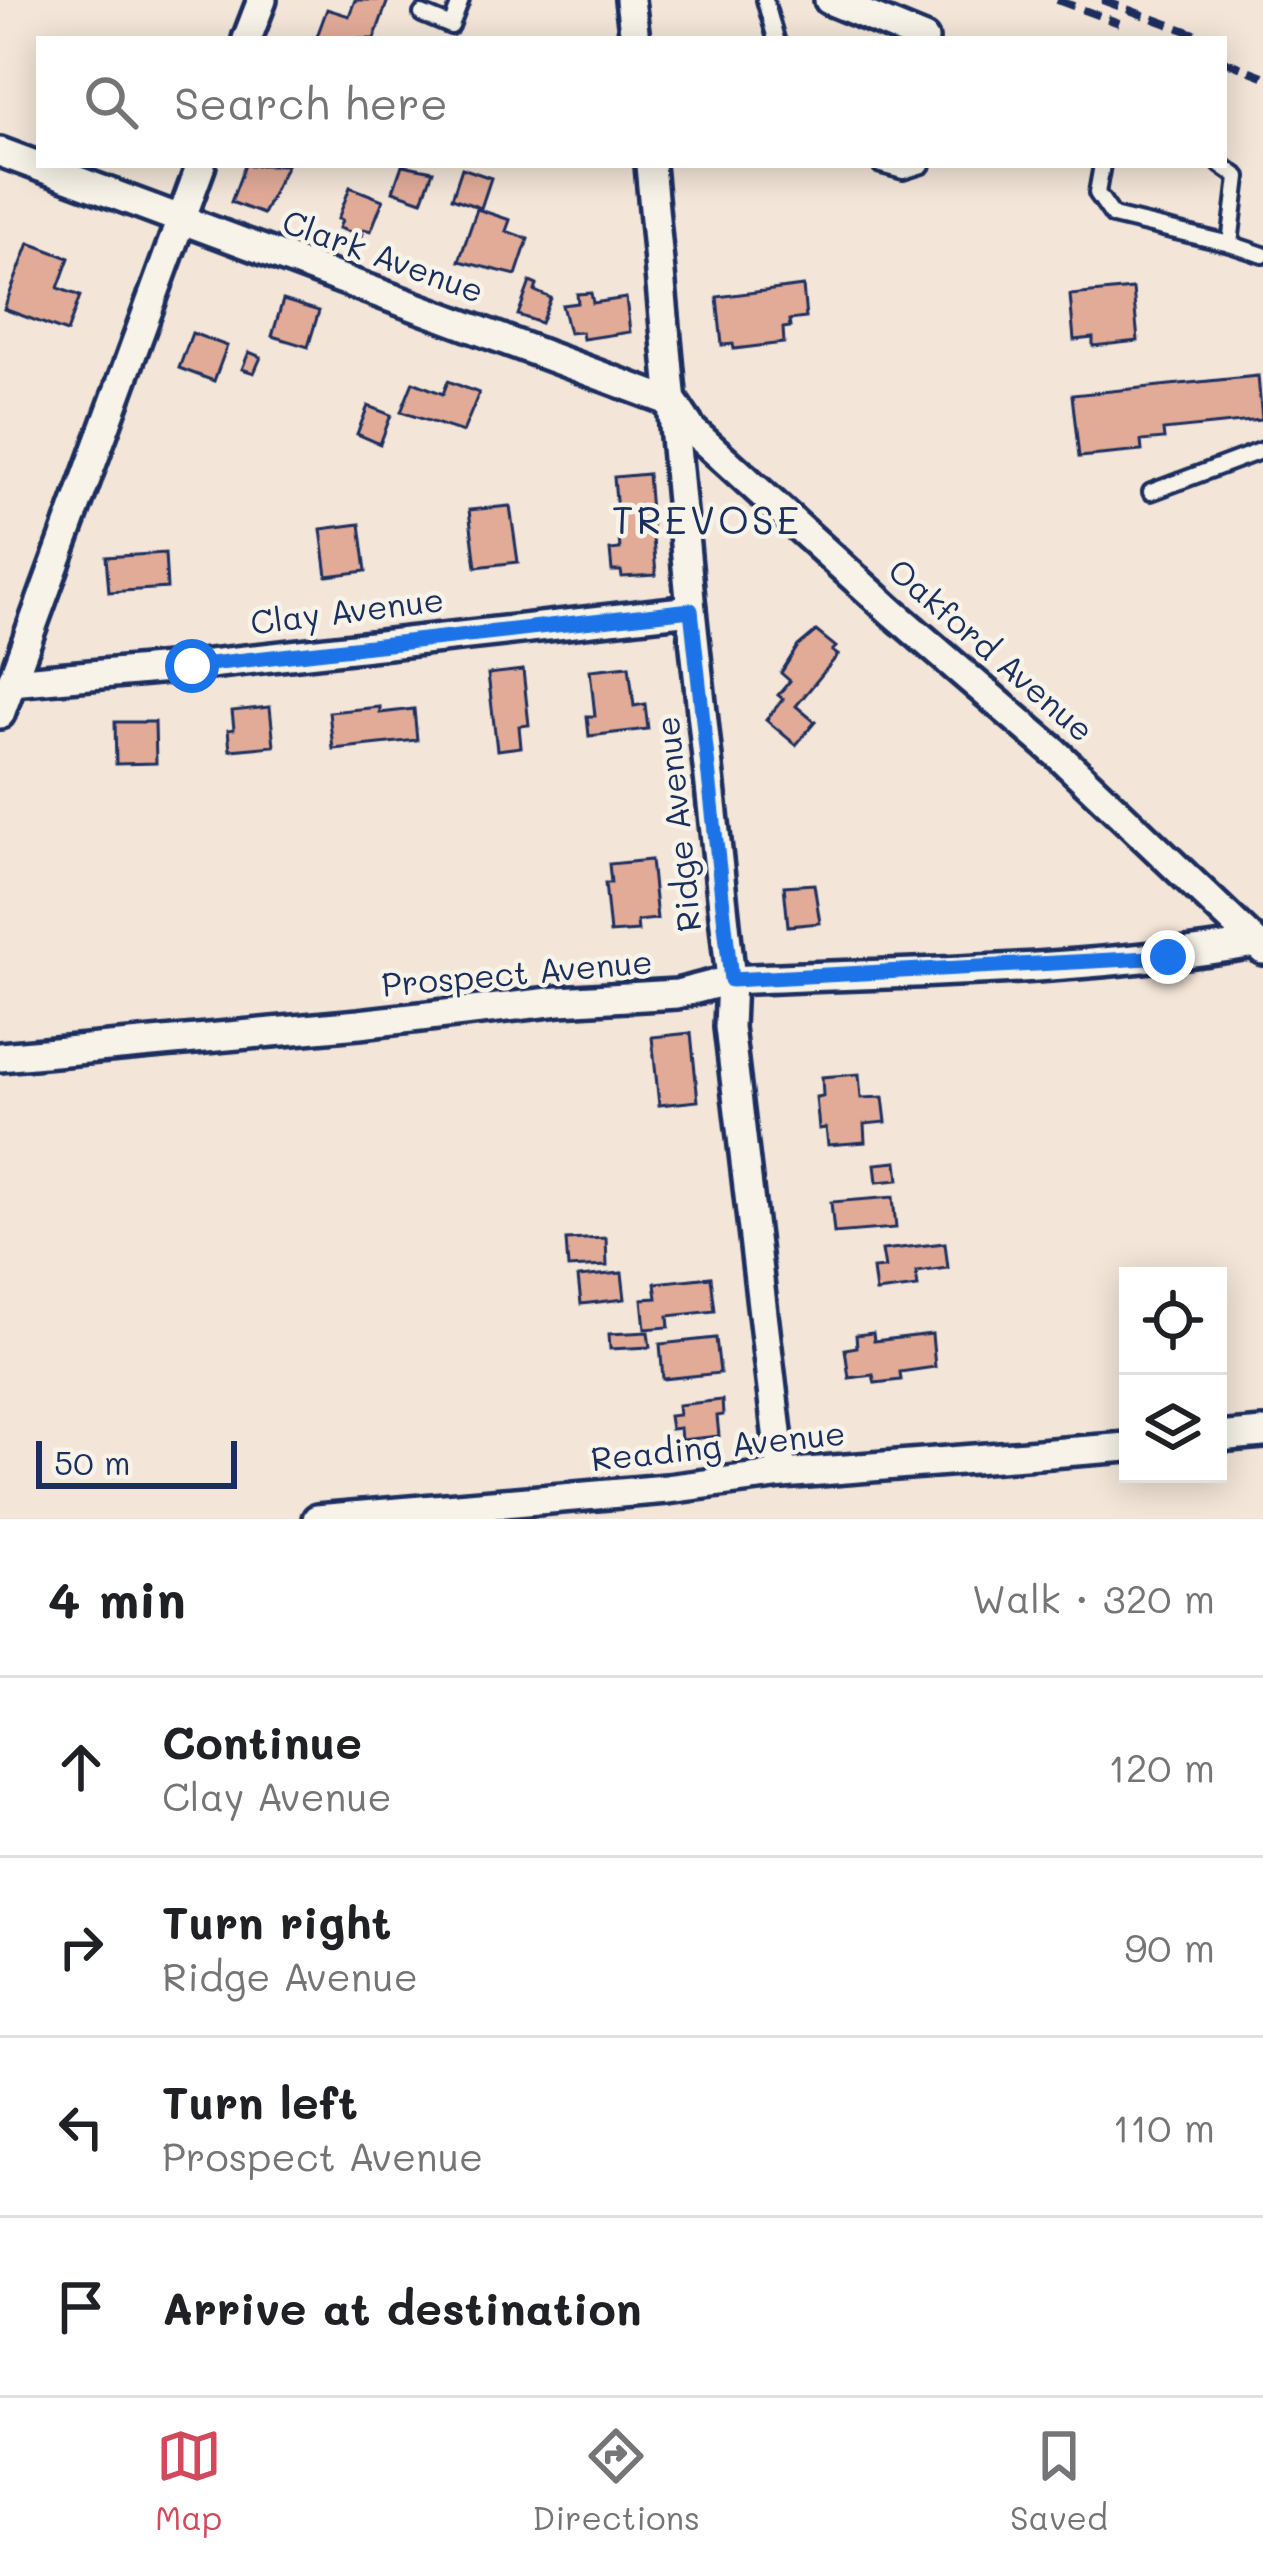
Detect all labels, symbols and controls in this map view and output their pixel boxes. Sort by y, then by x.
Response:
search box [36,36,1227,168]
icon: search [78,69,144,135]
text: Search here [174,73,448,131]
street label: Clark Avenue [277,198,490,311]
district label: TREVOSE [612,493,802,544]
street label: Oakford Avenue [880,548,1104,750]
street label: Clay Avenue [248,576,446,644]
route start [165,639,219,693]
street label: Ridge Avenue [644,714,709,934]
route end [1141,930,1195,984]
street label: Prospect Avenue [380,938,654,1005]
map controls [1119,1267,1227,1483]
button: locate [1119,1267,1227,1375]
button: layers [1119,1375,1227,1483]
street label: Reading Avenue [589,1410,847,1479]
scale bar [36,1435,237,1488]
text: 50 m [54,1440,130,1483]
text: 4 min [48,1564,186,1631]
text: Walk · 320 m [972,1572,1215,1623]
text: Continue [162,1712,362,1770]
icon: ahead [48,1734,114,1800]
text: 120 m [1108,1741,1215,1792]
text: Clay Avenue [162,1770,392,1821]
text: Turn right [162,1892,391,1950]
icon: right [48,1914,114,1980]
text: 90 m [1124,1921,1215,1972]
text: Ridge Avenue [162,1950,418,2001]
text: Turn left [162,2072,358,2130]
icon: left [48,2094,114,2160]
text: 110 m [1113,2101,1215,2152]
text: Prospect Avenue [162,2130,483,2181]
icon: arrive [48,2274,114,2340]
text: Arrive at destination [162,2278,642,2336]
tab: Map [155,2423,222,2538]
tab: Directions [532,2423,700,2538]
tab: Saved [1010,2423,1108,2538]

